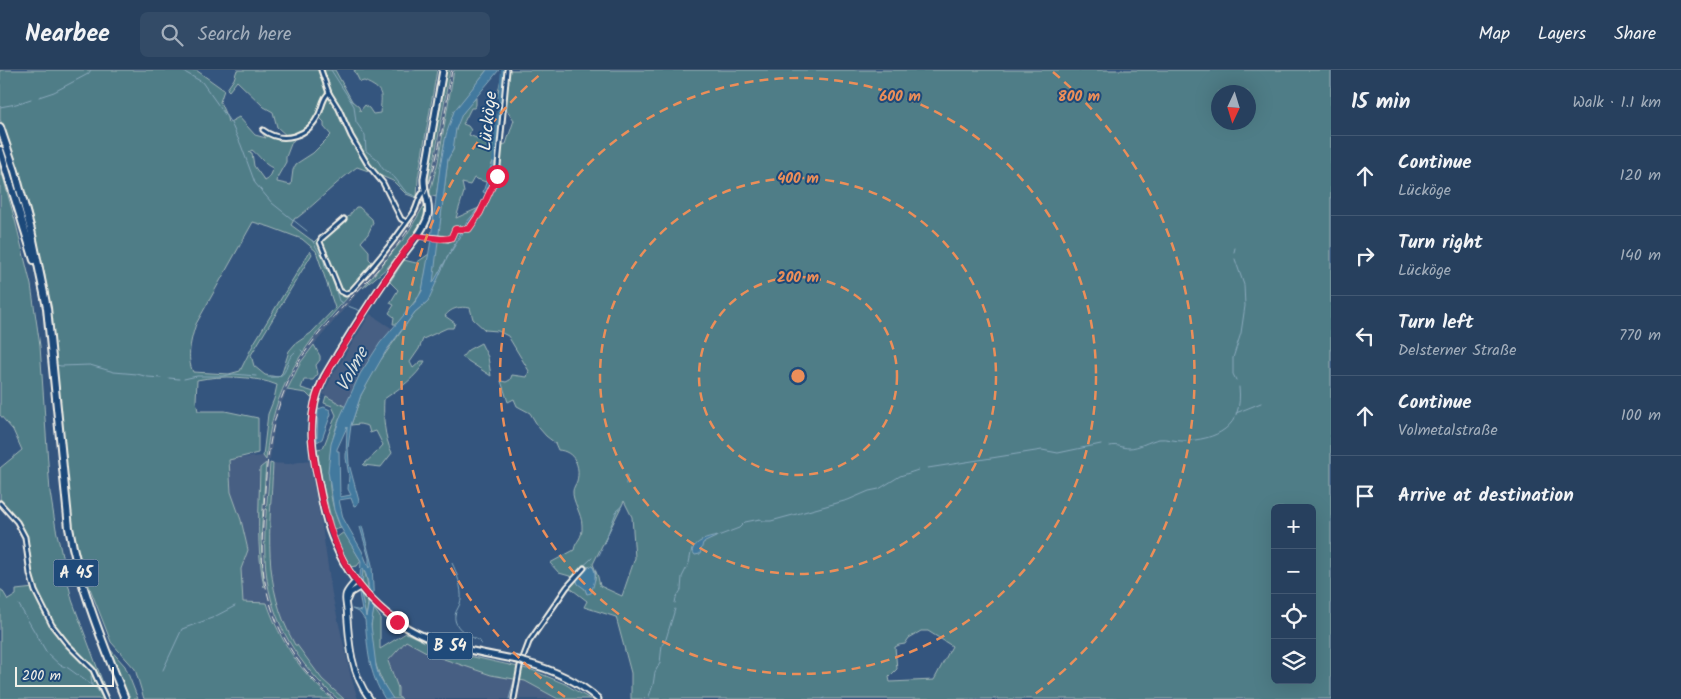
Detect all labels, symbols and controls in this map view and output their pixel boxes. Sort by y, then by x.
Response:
search box [140,12,490,57]
text: Nearbee [25,15,110,54]
text: Search here [198,20,292,50]
text: Map [1479,20,1510,49]
text: Layers [1538,20,1586,49]
text: Share [1614,20,1656,49]
icon: search [158,21,186,49]
text: 600 m [879,85,921,109]
text: 800 m [1058,85,1100,109]
north arrow [1211,85,1256,130]
text: 15 min [1351,86,1410,119]
street label: Lücköge [471,90,507,152]
text: Walk · 1.1 km [1572,90,1661,115]
text: Continue [1398,148,1471,178]
icon: ahead [1351,162,1379,190]
text: 120 m [1620,163,1661,188]
route start [486,165,509,188]
text: 400 m [777,167,819,191]
text: Lücköge [1398,178,1451,203]
text: Turn right [1398,228,1483,258]
icon: right [1351,242,1379,270]
text: 140 m [1620,243,1661,268]
text: Lücköge [1398,258,1451,283]
text: 200 m [777,266,819,290]
text: Turn left [1398,308,1473,338]
icon: left [1351,322,1379,350]
text: 770 m [1619,323,1661,348]
text: Delsterner Straße [1398,338,1516,363]
water label: Volme [329,340,378,398]
centre of rings [789,367,807,385]
text: Continue [1398,388,1471,418]
icon: ahead [1351,402,1379,430]
text: 100 m [1621,403,1661,428]
text: Volmetalstraße [1398,418,1498,443]
text: Arrive at destination [1398,481,1574,511]
icon: arrive [1351,482,1379,510]
map controls [1271,504,1316,684]
button: + [1271,504,1316,549]
button: − [1271,549,1316,594]
road number: A 45 [54,559,98,586]
button: locate [1271,594,1316,639]
route end [386,611,409,634]
road number: B 54 [428,632,472,660]
button: layers [1271,639,1316,684]
scale bar [15,664,114,687]
text: 200 m [22,665,61,687]

